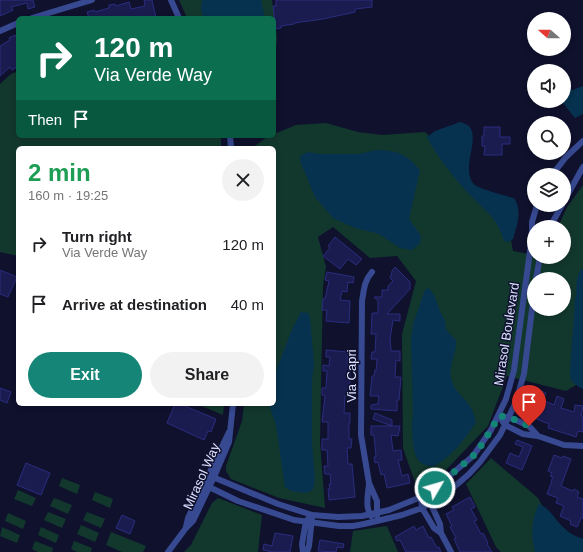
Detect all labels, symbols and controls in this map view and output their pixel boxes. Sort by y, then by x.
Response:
north arrow [527,12,571,56]
map controls [527,12,571,316]
icon: right [28,32,80,84]
text: 120 m [94,32,173,63]
button: sound [527,64,571,108]
text: Via Verde Way [94,65,212,85]
icon: arrive [70,108,92,130]
text: Then [28,111,62,128]
button: search [527,116,571,160]
text: 2 min [28,159,91,186]
button: close [222,159,264,201]
button: layers [527,168,571,212]
text: 160 m · 19:25 [28,188,108,203]
button: + [527,220,571,264]
text: Turn right [62,228,132,245]
icon: right [28,233,50,255]
text: 120 m [222,236,264,253]
text: Via Verde Way [62,245,147,260]
button: − [527,272,571,316]
street label: Mirasol Boulevard [491,282,522,387]
icon: arrive [28,293,50,315]
text: Arrive at destination [62,296,207,313]
text: 40 m [231,296,264,313]
street label: Via Capri [344,349,359,403]
button: Exit [28,352,142,398]
button: Share [150,352,264,398]
pin [512,385,546,426]
icon: arrive [518,391,540,413]
street label: Mirasol Way [180,440,223,512]
position arrow [414,467,456,509]

